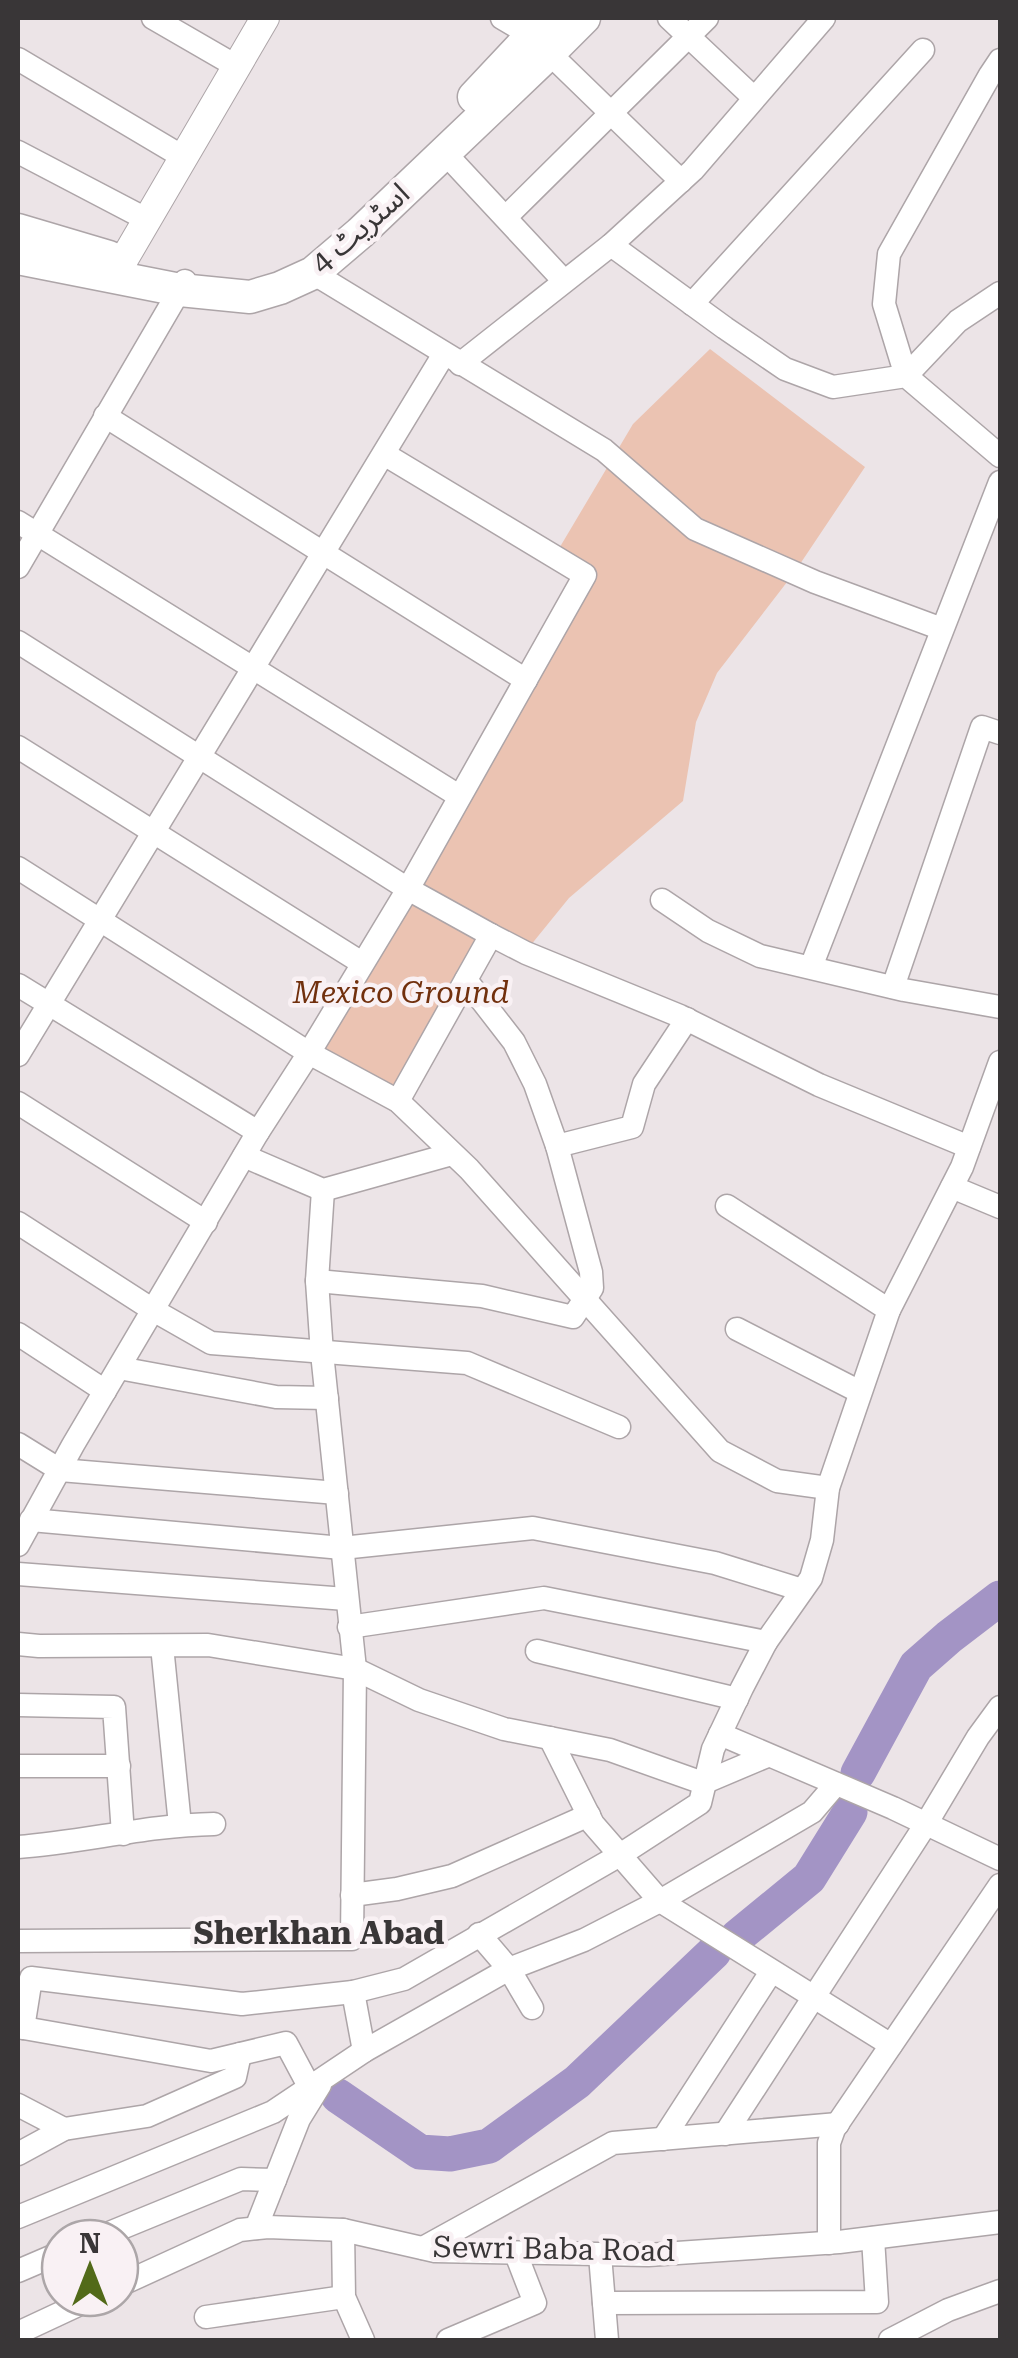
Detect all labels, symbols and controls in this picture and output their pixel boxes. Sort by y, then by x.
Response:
street label: اسٹریٹ 4 [303,175,416,280]
park label: Mexico Ground [292,975,509,1010]
district label: Sherkhan Abad [194,1914,444,1952]
north arrow [40,2218,140,2318]
text: N [79,2227,101,2260]
street label: Sewri Baba Road [433,2229,675,2268]

